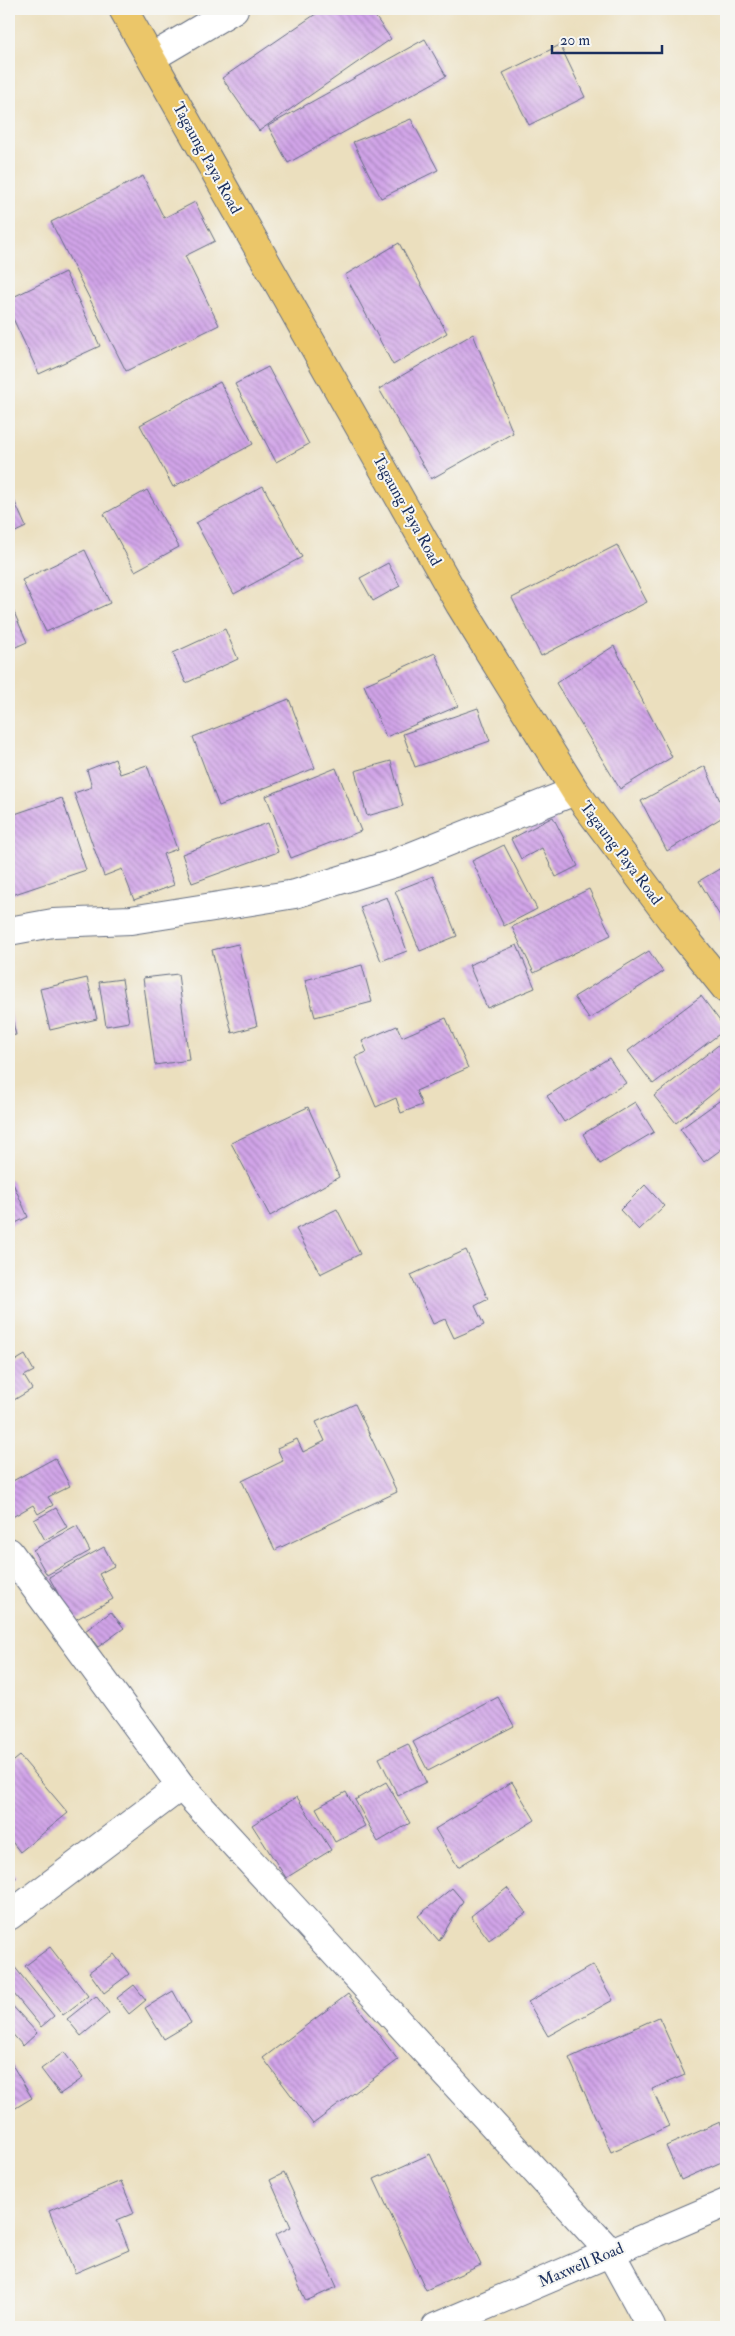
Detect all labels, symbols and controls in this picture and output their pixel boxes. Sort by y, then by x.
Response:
scale bar [552,22,662,54]
text: 20 m [560,31,590,50]
street label: Tagaung Paya Road [168,99,246,217]
street label: Tagaung Paya Road [368,451,446,569]
street label: Tagaung Paya Road [575,797,667,909]
street label: Maxwell Road [535,2238,627,2292]

